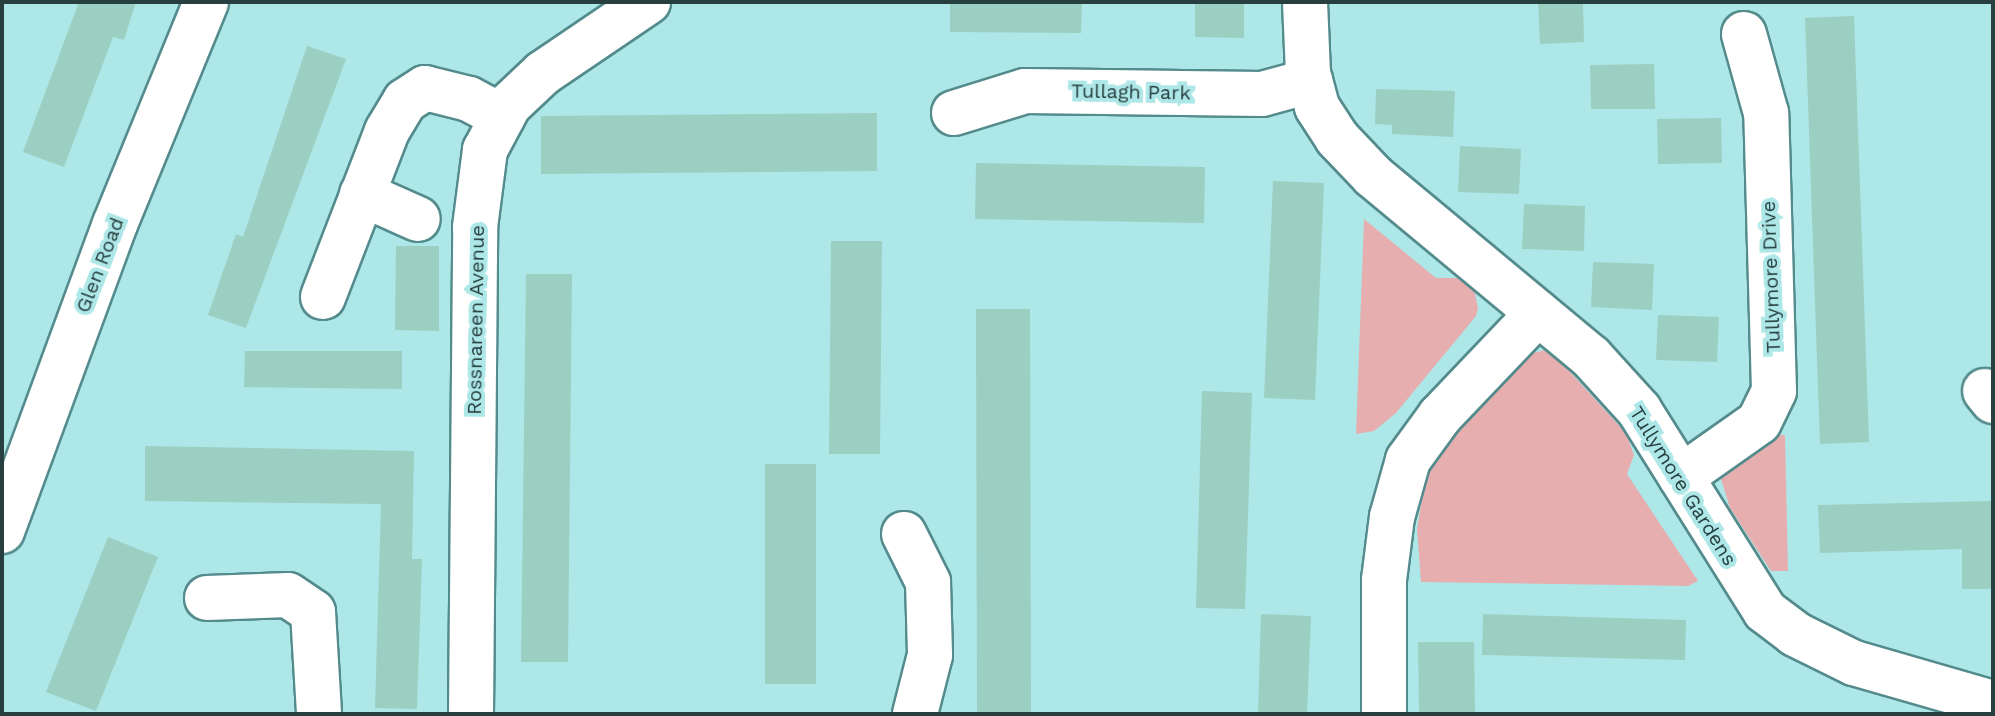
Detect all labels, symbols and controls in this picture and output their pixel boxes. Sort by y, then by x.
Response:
street label: Tullagh Park [1071,79,1191,105]
street label: Tullymore Drive [1756,201,1786,353]
street label: Glen Road [71,214,129,316]
street label: Rossnareen Avenue [462,225,490,415]
street label: Tullymore Gardens [1624,402,1742,570]

